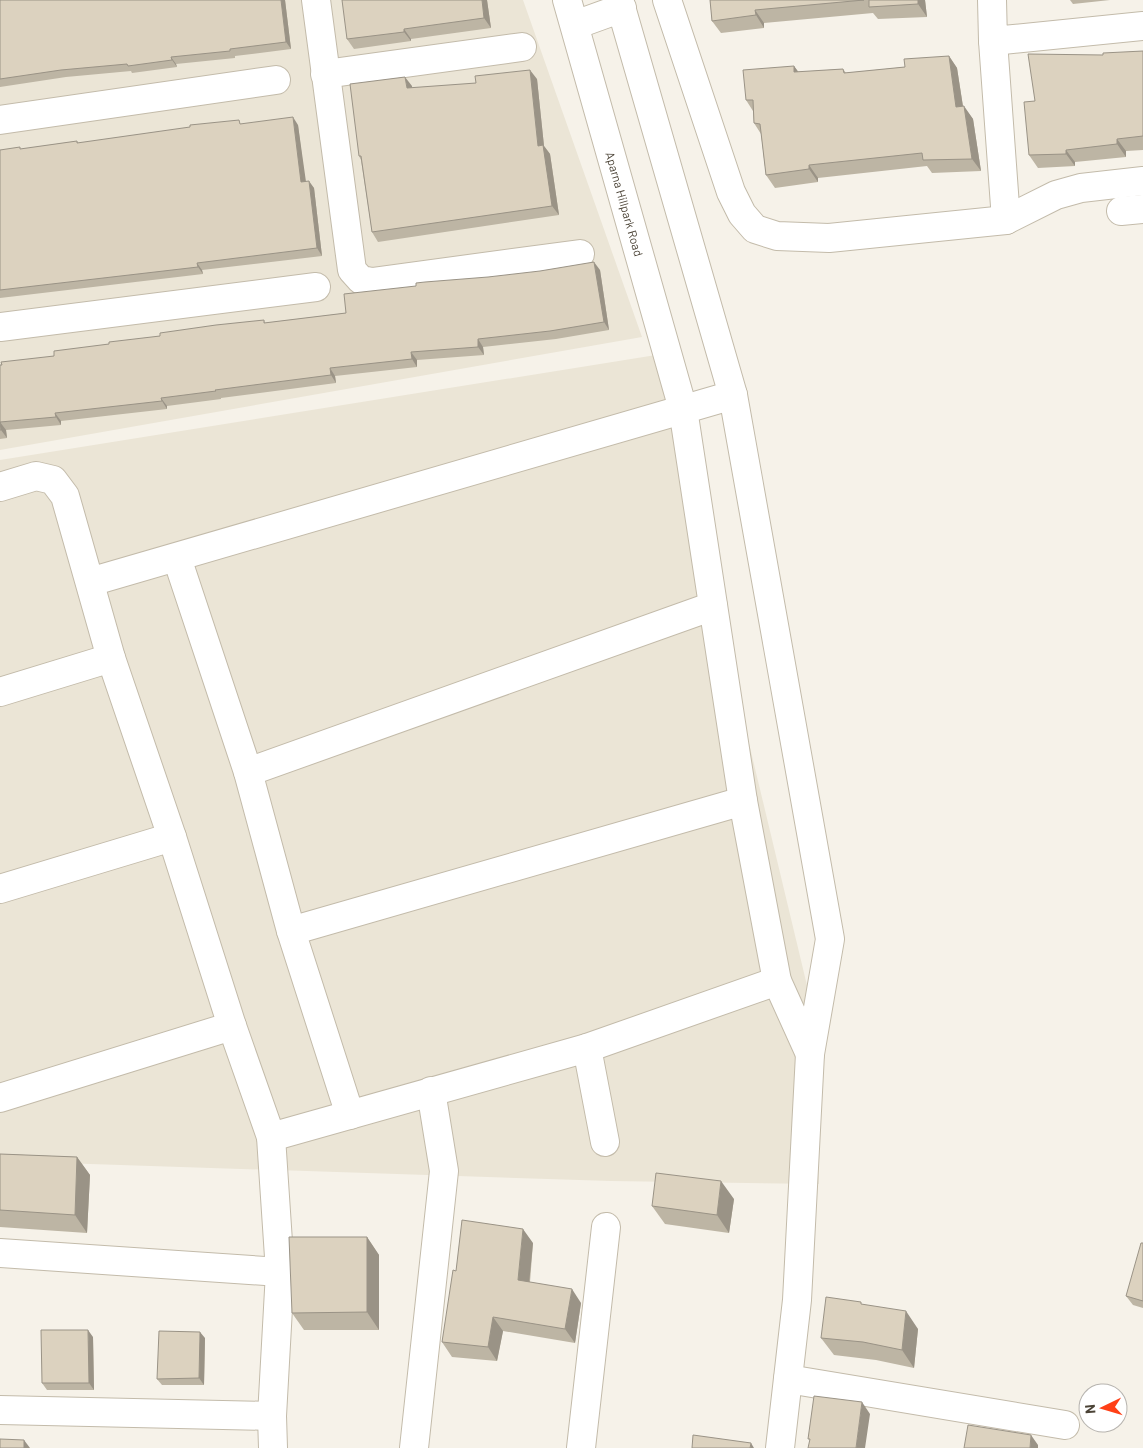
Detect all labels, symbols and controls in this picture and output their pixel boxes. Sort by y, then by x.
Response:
street label: Aparna Hillpark Road [603,150,646,258]
north arrow [1078,1383,1128,1433]
text: N [1081,1404,1098,1415]

